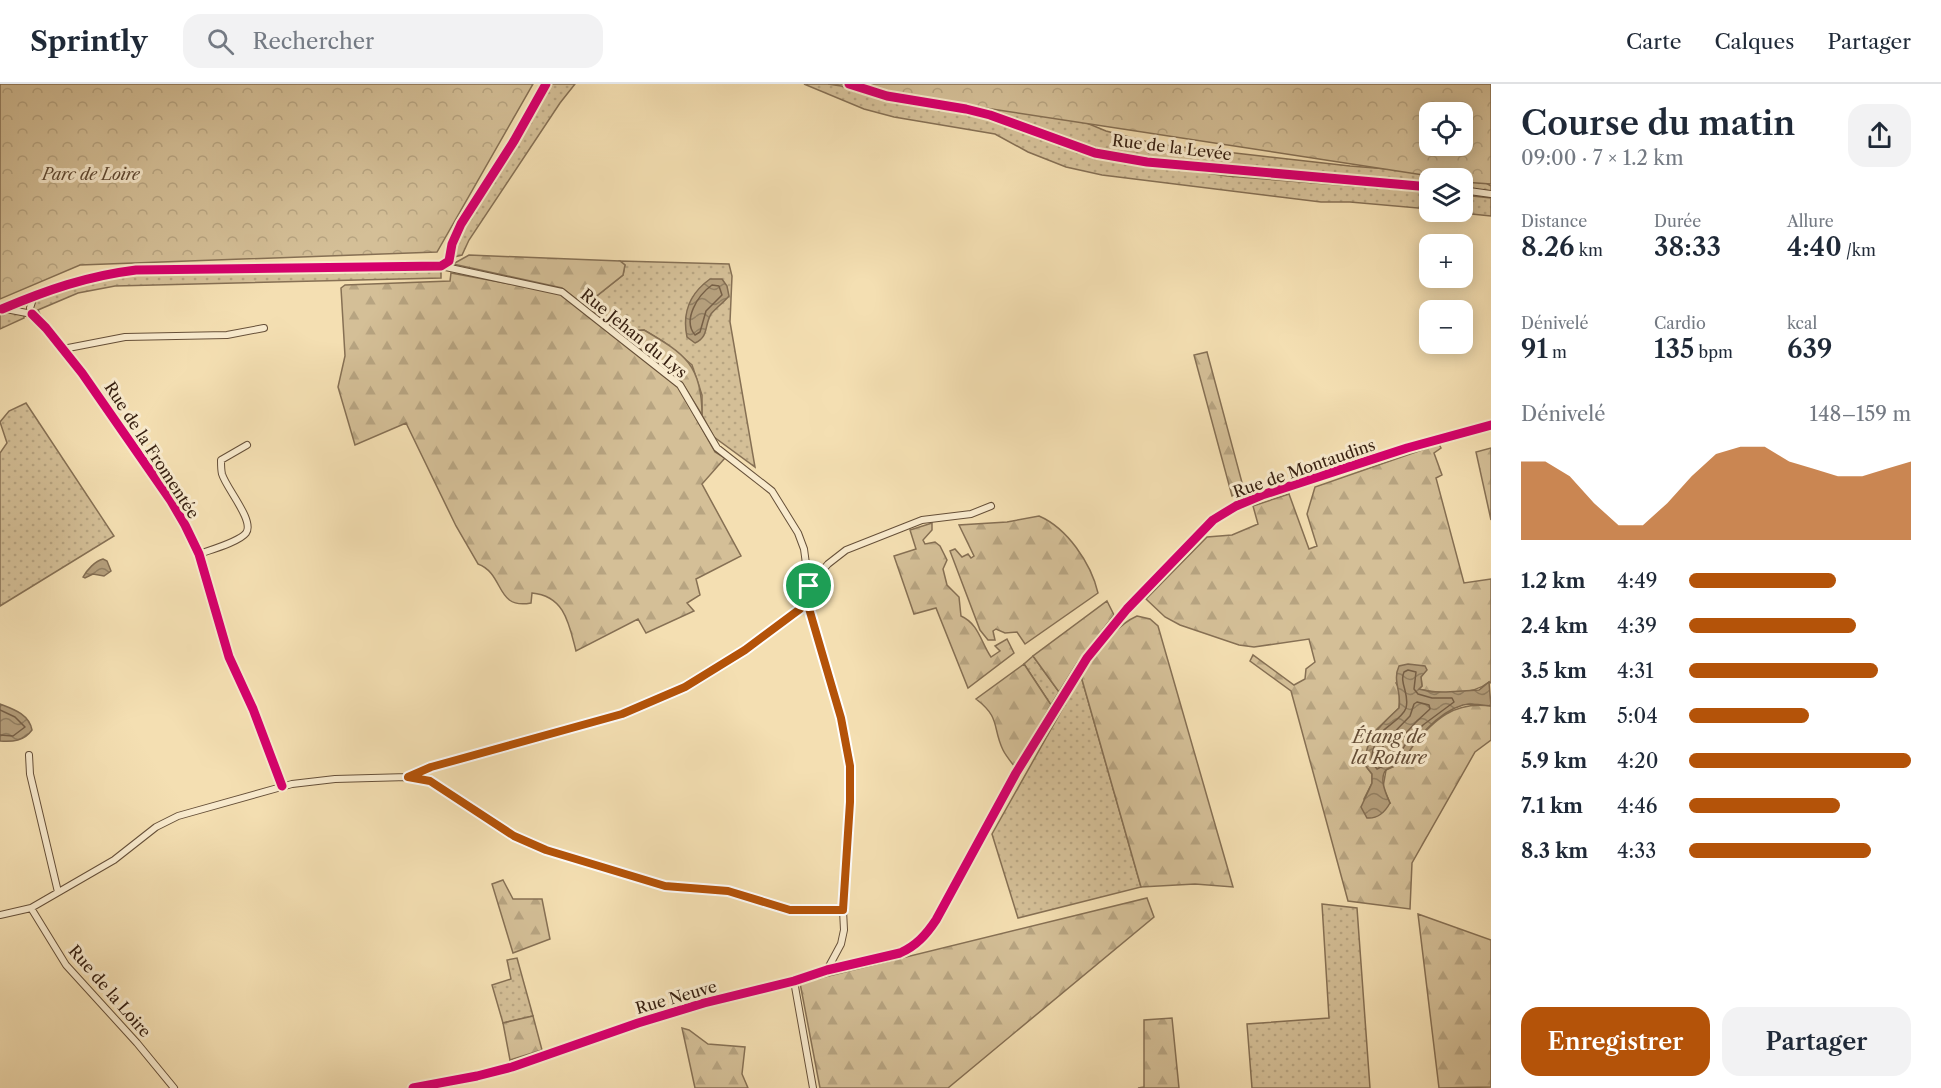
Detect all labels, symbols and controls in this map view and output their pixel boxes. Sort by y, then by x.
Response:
search box [183,14,603,68]
text: Sprintly [30,24,147,58]
icon: search [204,25,237,58]
text: Rechercher [252,28,374,55]
text: Carte [1626,29,1681,54]
text: Calques [1714,29,1794,54]
text: Partager [1827,29,1911,54]
map controls [1419,102,1473,354]
button: locate [1419,102,1473,156]
text: Course du matin [1521,103,1795,144]
button: share [1848,104,1911,167]
street label: Rue de la Levée [1111,130,1233,164]
text: 09:00 · 7 × 1.2 km [1521,146,1684,170]
park label: Parc de Loire [40,164,141,184]
button: layers [1419,168,1473,222]
text: Distance [1521,211,1587,231]
text: Durée [1654,211,1701,231]
text: Allure [1787,211,1834,231]
text: 8.26 [1521,231,1575,263]
text: 38:33 [1654,231,1721,263]
text: 4:40 [1787,231,1842,263]
button: + [1419,234,1473,288]
text: km [1575,240,1603,260]
text: /km [1842,240,1876,260]
street label: Rue Jehan du Lys [577,284,691,382]
button: − [1419,300,1473,354]
text: Dénivelé [1521,313,1589,333]
text: Cardio [1654,313,1706,333]
text: kcal [1787,313,1817,333]
text: 91 [1521,333,1548,365]
text: 135 [1654,333,1694,365]
text: 639 [1787,333,1832,365]
text: m [1548,342,1567,362]
text: bpm [1694,342,1733,362]
street label: Rue de la Fromentée [100,378,204,522]
text: Dénivelé [1521,402,1605,426]
text: 148–159 m [1810,402,1911,426]
street label: Rue de Montaudins [1230,434,1378,502]
pin [783,560,834,611]
icon: arrive [792,569,825,602]
text: 1.2 km [1521,569,1585,593]
text: 4:49 [1617,569,1657,593]
text: 2.4 km [1521,614,1588,638]
text: 4:39 [1617,614,1657,638]
text: 3.5 km [1521,659,1587,683]
text: 4:31 [1617,659,1654,683]
text: 4.7 km [1521,704,1587,728]
text: 5:04 [1617,704,1658,728]
water label: Étang de la Roture [1351,725,1428,769]
text: 5.9 km [1521,749,1587,773]
text: 4:20 [1617,749,1658,773]
text: 7.1 km [1521,794,1583,818]
text: 4:46 [1617,794,1657,818]
text: 8.3 km [1521,839,1588,863]
text: 4:33 [1617,839,1656,863]
street label: Rue de la Loire [65,941,156,1041]
street label: Rue Neuve [633,976,719,1018]
button: Enregistrer [1521,1007,1710,1076]
button: Partager [1722,1007,1911,1076]

